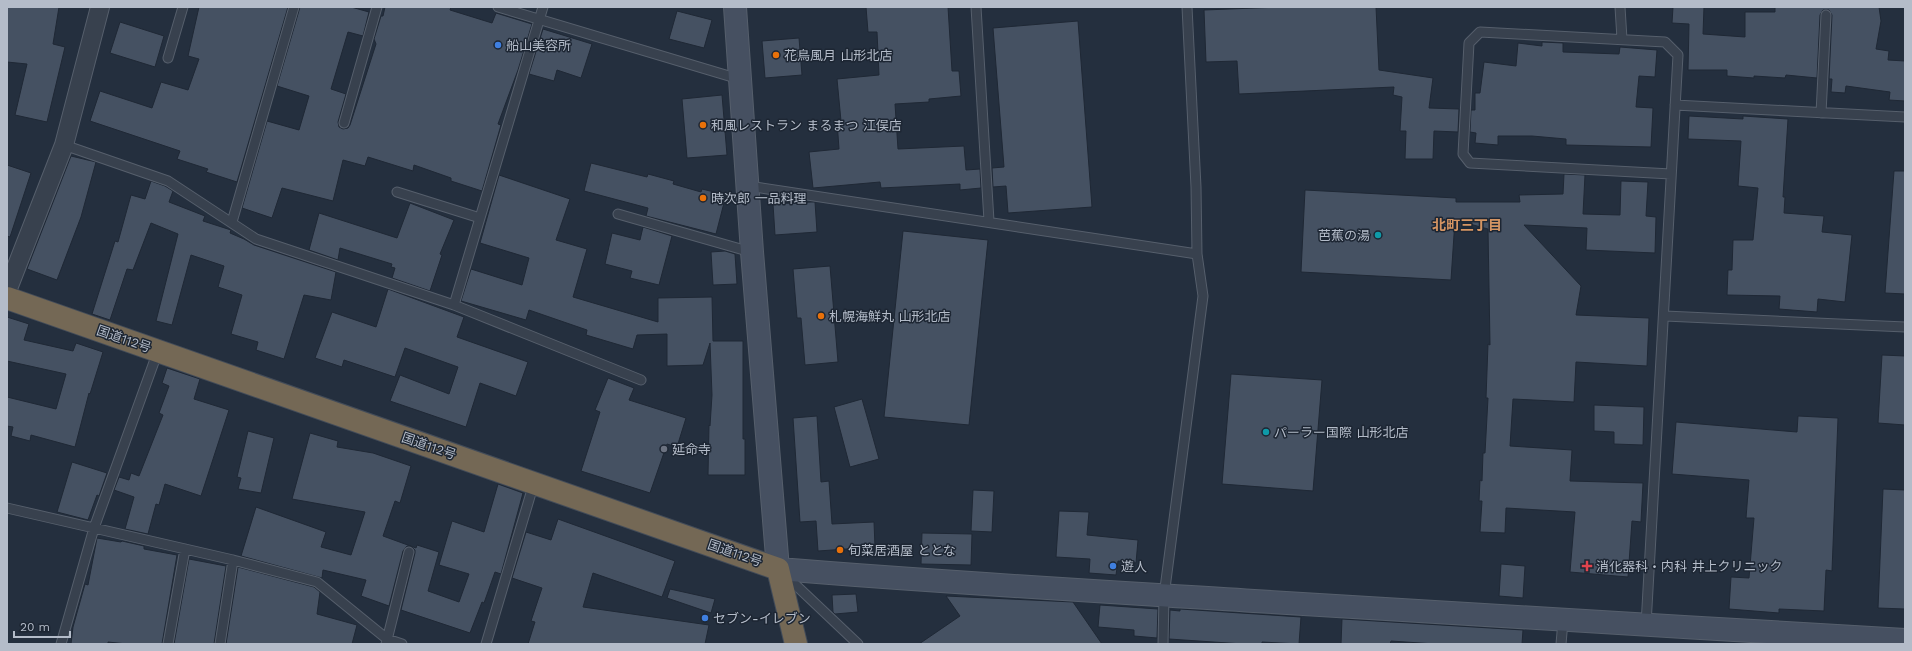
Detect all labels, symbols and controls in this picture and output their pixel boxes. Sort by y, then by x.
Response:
place label: 船山美容所 [506,38,571,53]
marker: 船山美容所 [493,40,503,50]
place label: 花鳥風月 山形北店 [784,48,892,63]
marker: 花鳥風月 山形北店 [771,50,781,60]
place label: 和風レストラン まるまつ 江俣店 [711,118,902,133]
marker: 和風レストラン まるまつ 江俣店 [698,120,708,130]
place label: 時次郎 一品料理 [711,191,806,206]
marker: 時次郎 一品料理 [698,193,708,203]
district label: 北町三丁目 [1432,217,1502,233]
place label: 芭蕉の湯 [1318,228,1370,243]
marker: 芭蕉の湯 [1373,230,1383,240]
place label: 札幌海鮮丸 山形北店 [829,309,950,324]
marker: 札幌海鮮丸 山形北店 [816,311,826,321]
street label: 国道112号 [95,323,153,355]
place label: パーラー国際 山形北店 [1274,425,1408,440]
marker: パーラー国際 山形北店 [1261,427,1271,437]
street label: 国道112号 [400,430,458,462]
place label: 延命寺 [672,442,711,457]
marker: 延命寺 [659,444,669,454]
street label: 国道112号 [706,537,764,569]
place label: 旬菜居酒屋 ととな [848,543,956,558]
marker: 旬菜居酒屋 ととな [835,545,845,555]
place label: 遊人 [1121,559,1147,574]
place label: 消化器科・内科 井上クリニック [1596,559,1782,574]
marker: 消化器科・内科 井上クリニック [1581,560,1593,572]
marker: 遊人 [1108,561,1118,571]
place label: セブン-イレブン [713,611,811,626]
scale bar [14,613,70,639]
marker: セブン-イレブン [700,613,710,623]
text: 20 m [20,620,50,634]

